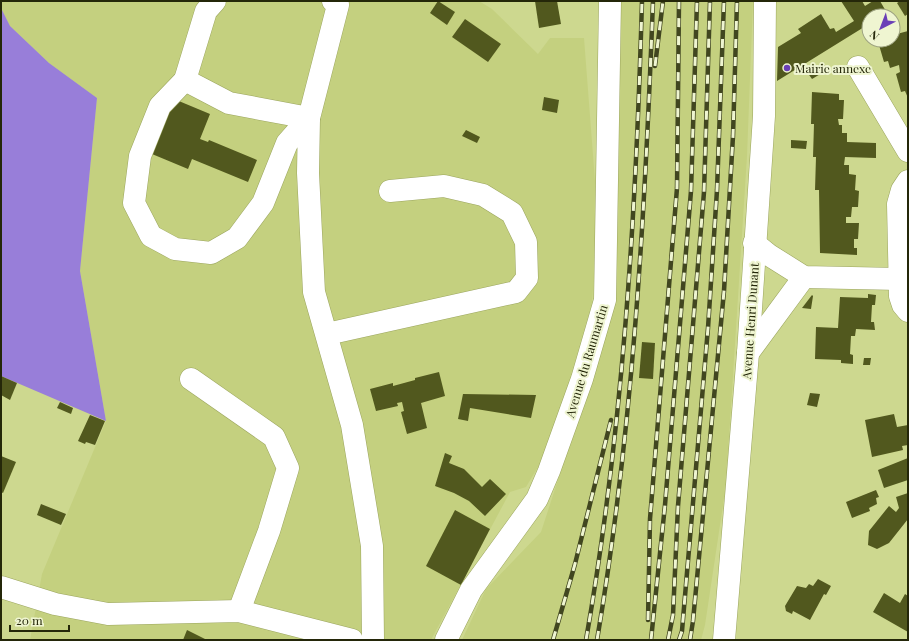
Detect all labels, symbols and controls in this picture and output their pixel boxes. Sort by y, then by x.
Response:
north arrow [861,8,901,48]
text: N [866,28,882,44]
place label: Mairie annexe [795,60,871,76]
marker: Mairie annexe [782,63,792,73]
street label: Avenue Henri Dunant [738,261,762,381]
street label: Avenue du Raumartin [561,303,611,420]
scale bar [10,607,69,633]
text: 20 m [16,612,43,628]

